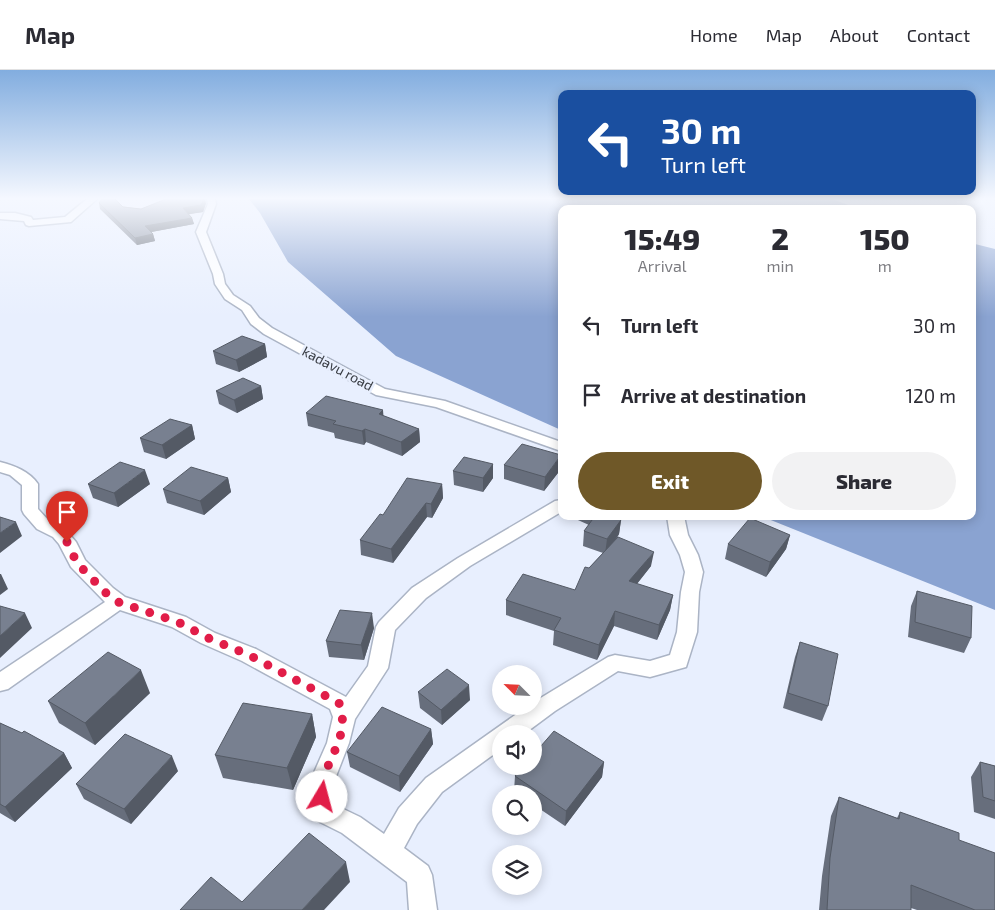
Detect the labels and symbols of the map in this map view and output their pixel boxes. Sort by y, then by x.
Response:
street label: kadavu road [300,342,376,394]
pin [46,491,88,542]
north arrow [492,665,542,715]
position arrow [295,770,347,822]

